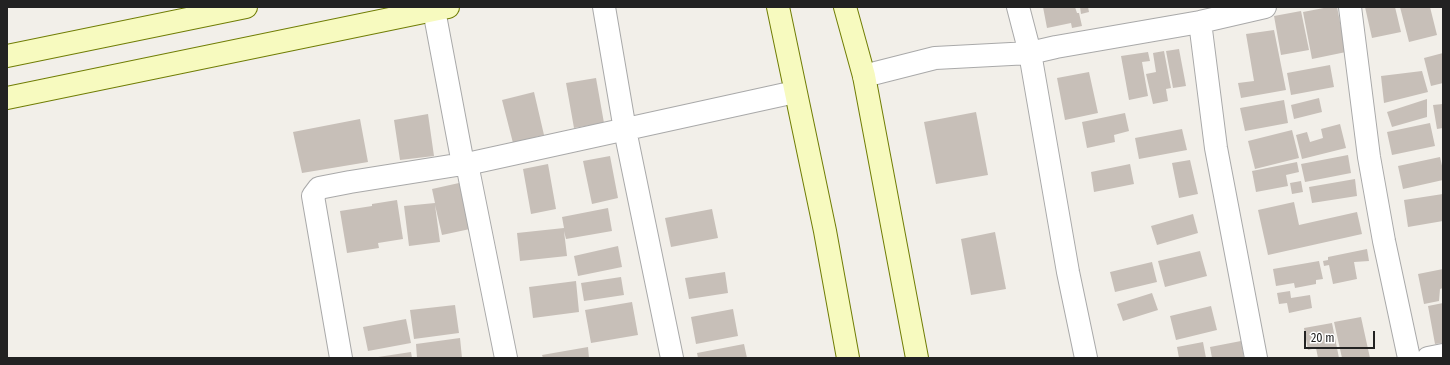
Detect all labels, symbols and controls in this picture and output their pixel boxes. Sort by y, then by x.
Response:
scale bar [1306,323,1377,349]
text: 20 m [1311,331,1335,345]

